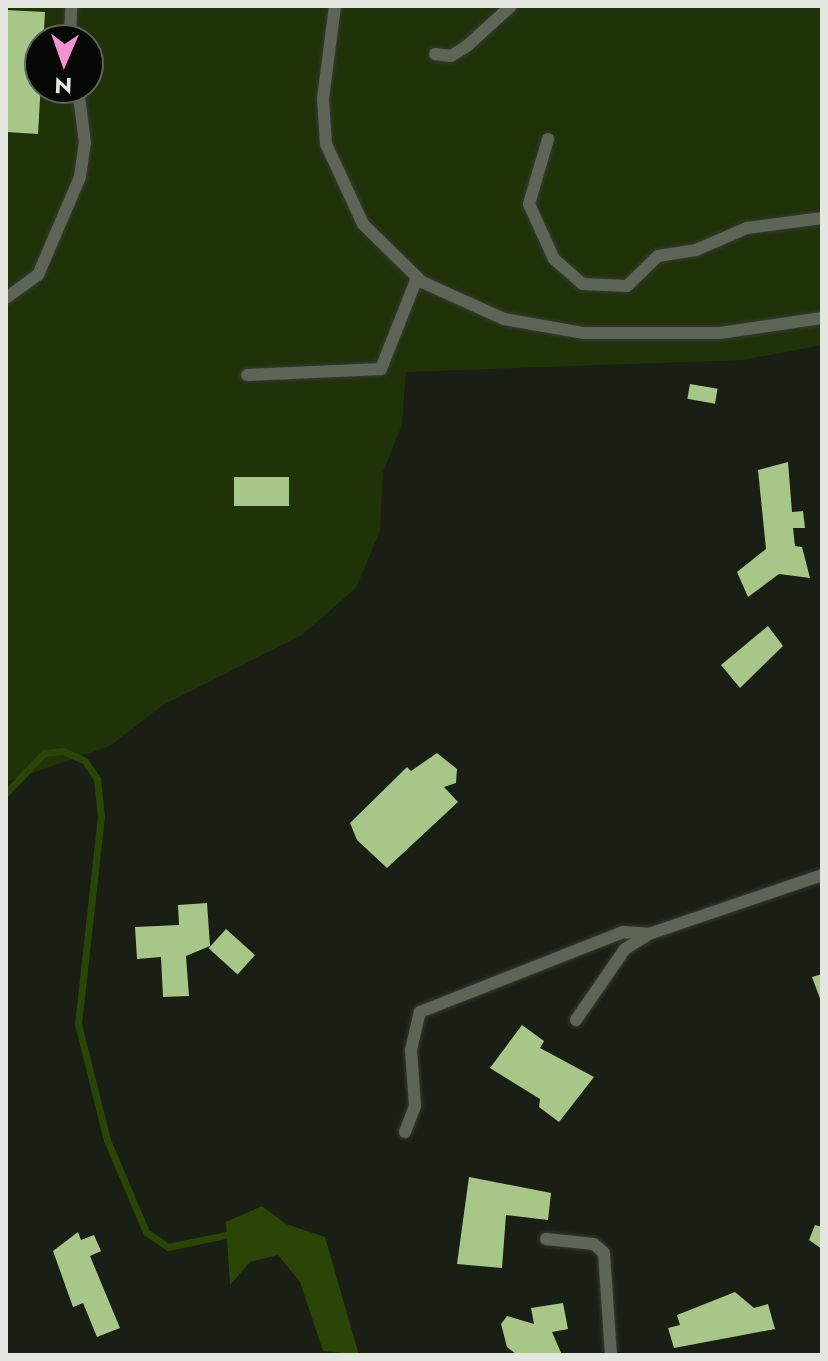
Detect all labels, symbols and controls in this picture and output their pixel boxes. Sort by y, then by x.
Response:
north arrow [24,24,104,104]
text: N [54,70,73,102]

